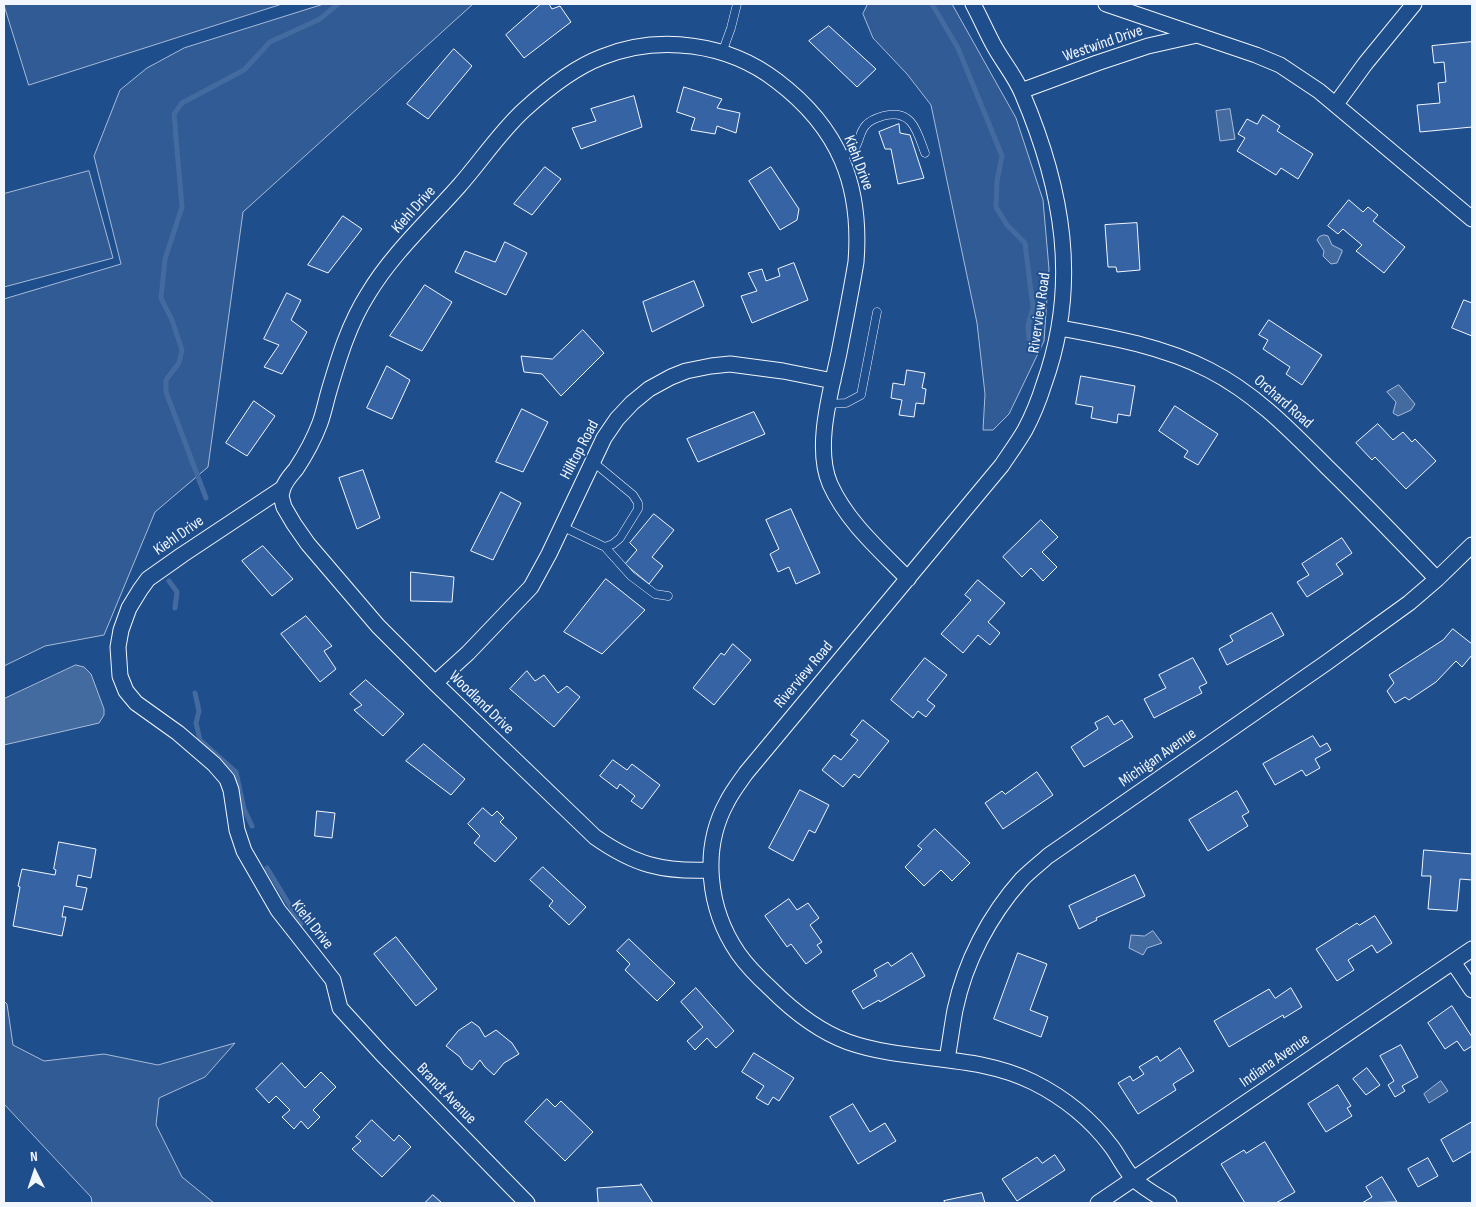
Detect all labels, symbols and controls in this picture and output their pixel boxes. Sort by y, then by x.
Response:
street label: Westwind Drive [1061,21,1145,67]
street label: Kiehl Drive [839,133,877,193]
street label: Kiehl Drive [388,182,440,238]
street label: Riverview Road [1025,271,1055,355]
street label: Orchard Road [1250,371,1316,433]
street label: Hilltop Road [556,417,604,483]
street label: Kiehl Drive [150,512,208,560]
street label: Riverview Road [771,638,837,712]
street label: Woodland Drive [444,667,518,739]
street label: Michigan Avenue [1116,724,1200,792]
street label: Kiehl Drive [287,897,337,953]
street label: Indiana Avenue [1236,1030,1314,1092]
street label: Brandt Avenue [412,1059,480,1129]
north arrow [10,1147,60,1197]
text: N [30,1148,38,1165]

